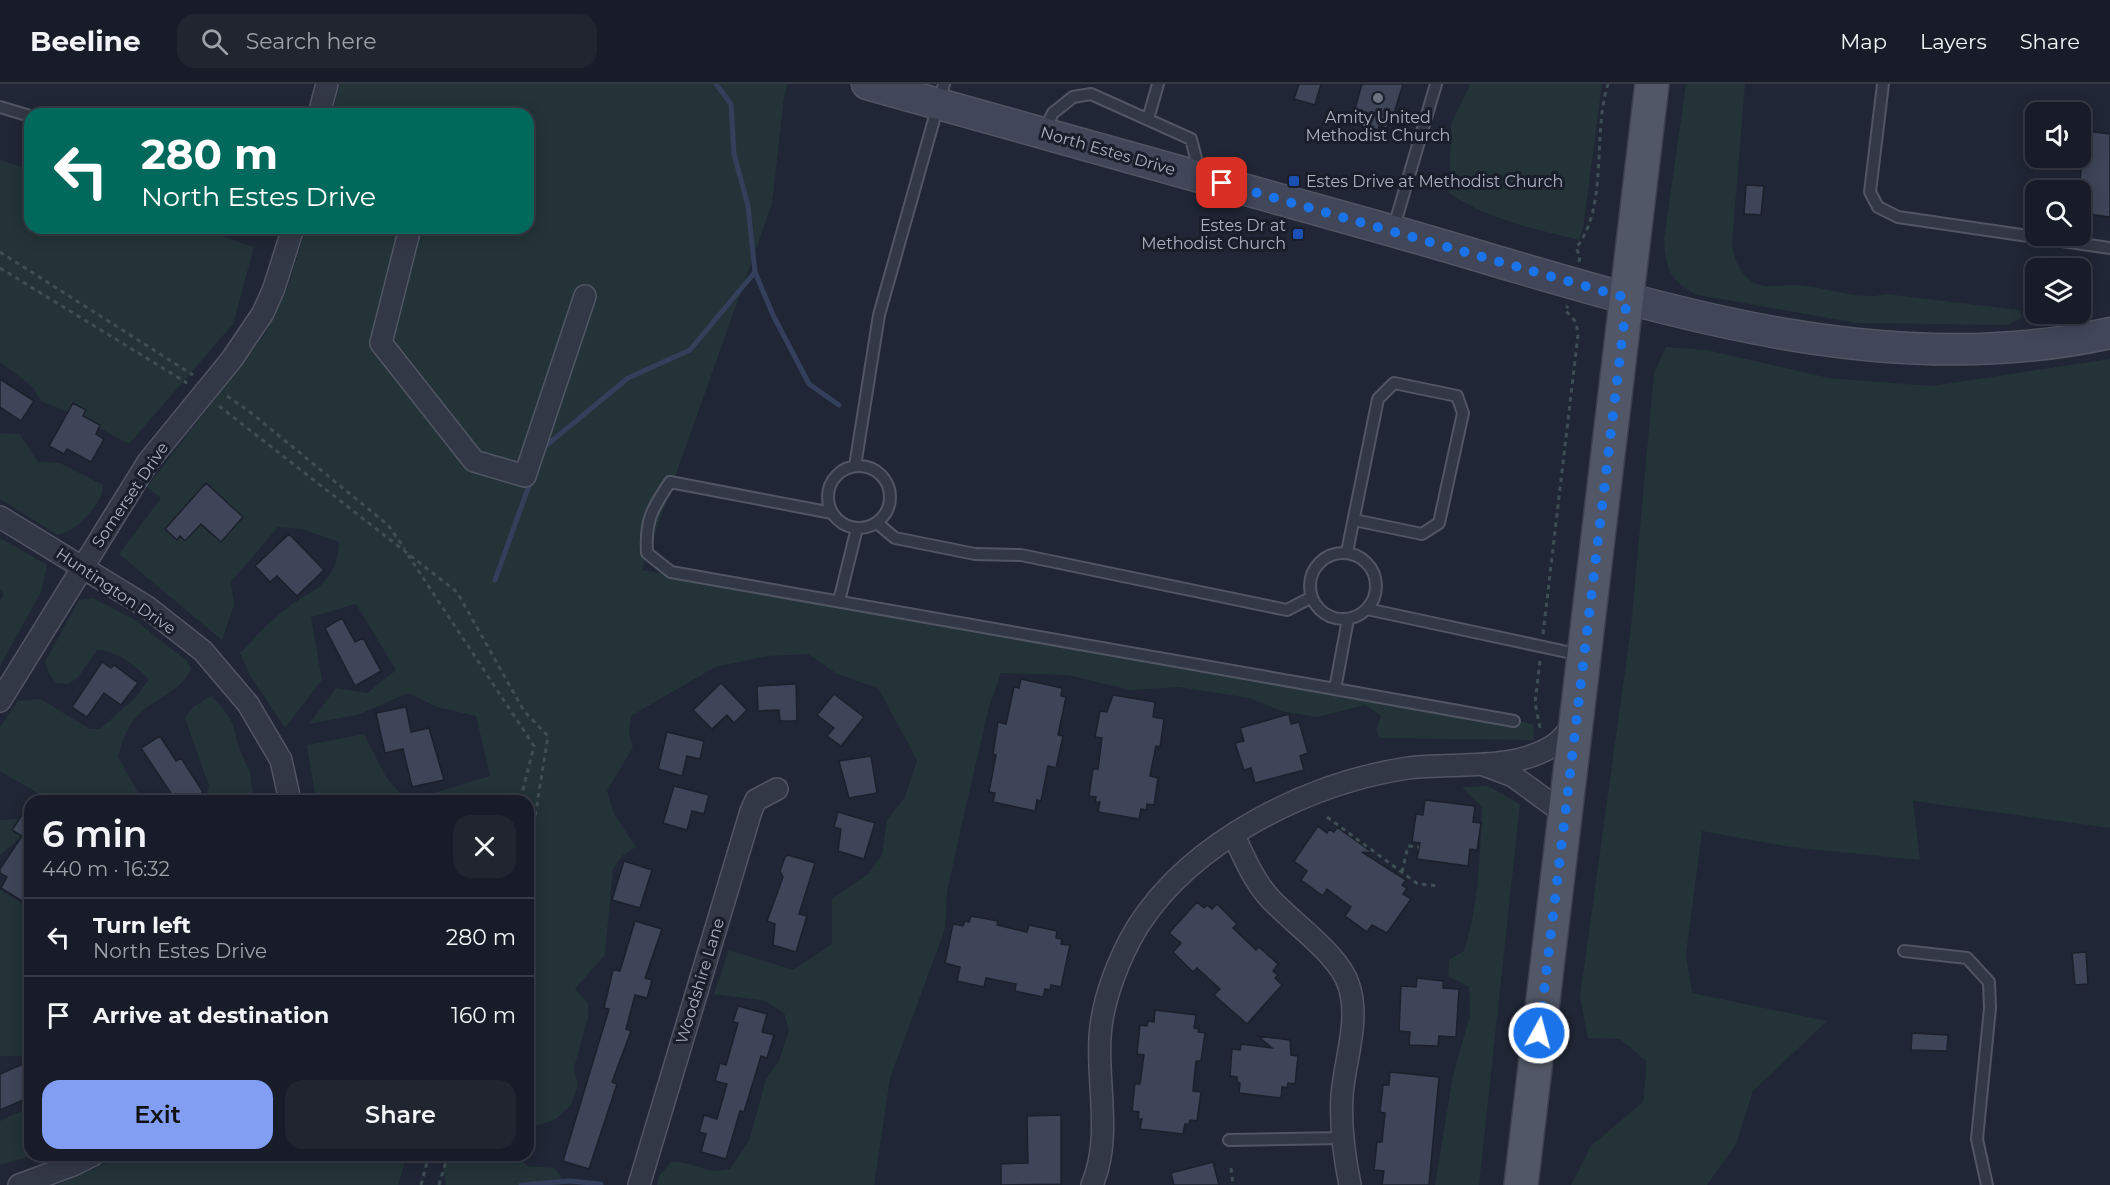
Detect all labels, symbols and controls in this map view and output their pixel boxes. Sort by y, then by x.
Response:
search box [177,14,597,68]
text: Beeline [30,24,141,58]
icon: search [198,25,231,58]
text: Search here [246,28,377,55]
text: Map [1840,29,1887,54]
text: Layers [1920,29,1987,54]
text: Share [2020,29,2080,54]
marker: Amity United Methodist Church [1371,91,1385,105]
map controls [2025,102,2091,324]
button: sound [2025,102,2091,168]
place label: Amity United Methodist Church [1306,108,1450,145]
street label: North Estes Drive [1038,123,1178,179]
text: 280 m [141,128,278,180]
icon: left [42,132,120,210]
pin [1196,157,1247,208]
icon: arrive [1205,166,1238,199]
place label: Estes Drive at Methodist Church [1306,172,1563,191]
marker: Estes Drive at Methodist Church [1287,174,1301,188]
text: North Estes Drive [141,180,376,213]
button: search [2025,180,2091,246]
place label: Estes Dr at Methodist Church [1141,216,1286,253]
marker: Estes Dr at Methodist Church [1291,227,1305,241]
button: layers [2025,258,2091,324]
street label: Somerset Drive [88,439,172,551]
street label: Huntington Drive [53,544,179,638]
text: 6 min [42,812,147,856]
button: close [453,815,516,878]
text: 440 m · 16:32 [42,857,170,881]
text: Turn left [93,912,191,939]
street label: Woodshire Lane [672,916,728,1046]
icon: left [42,921,75,954]
text: 280 m [446,924,516,951]
text: North Estes Drive [93,939,267,963]
icon: arrive [42,999,75,1032]
position arrow [1507,1001,1571,1065]
text: Arrive at destination [93,1002,329,1029]
text: 160 m [451,1002,516,1029]
button: Exit [42,1080,273,1149]
button: Share [285,1080,516,1149]

